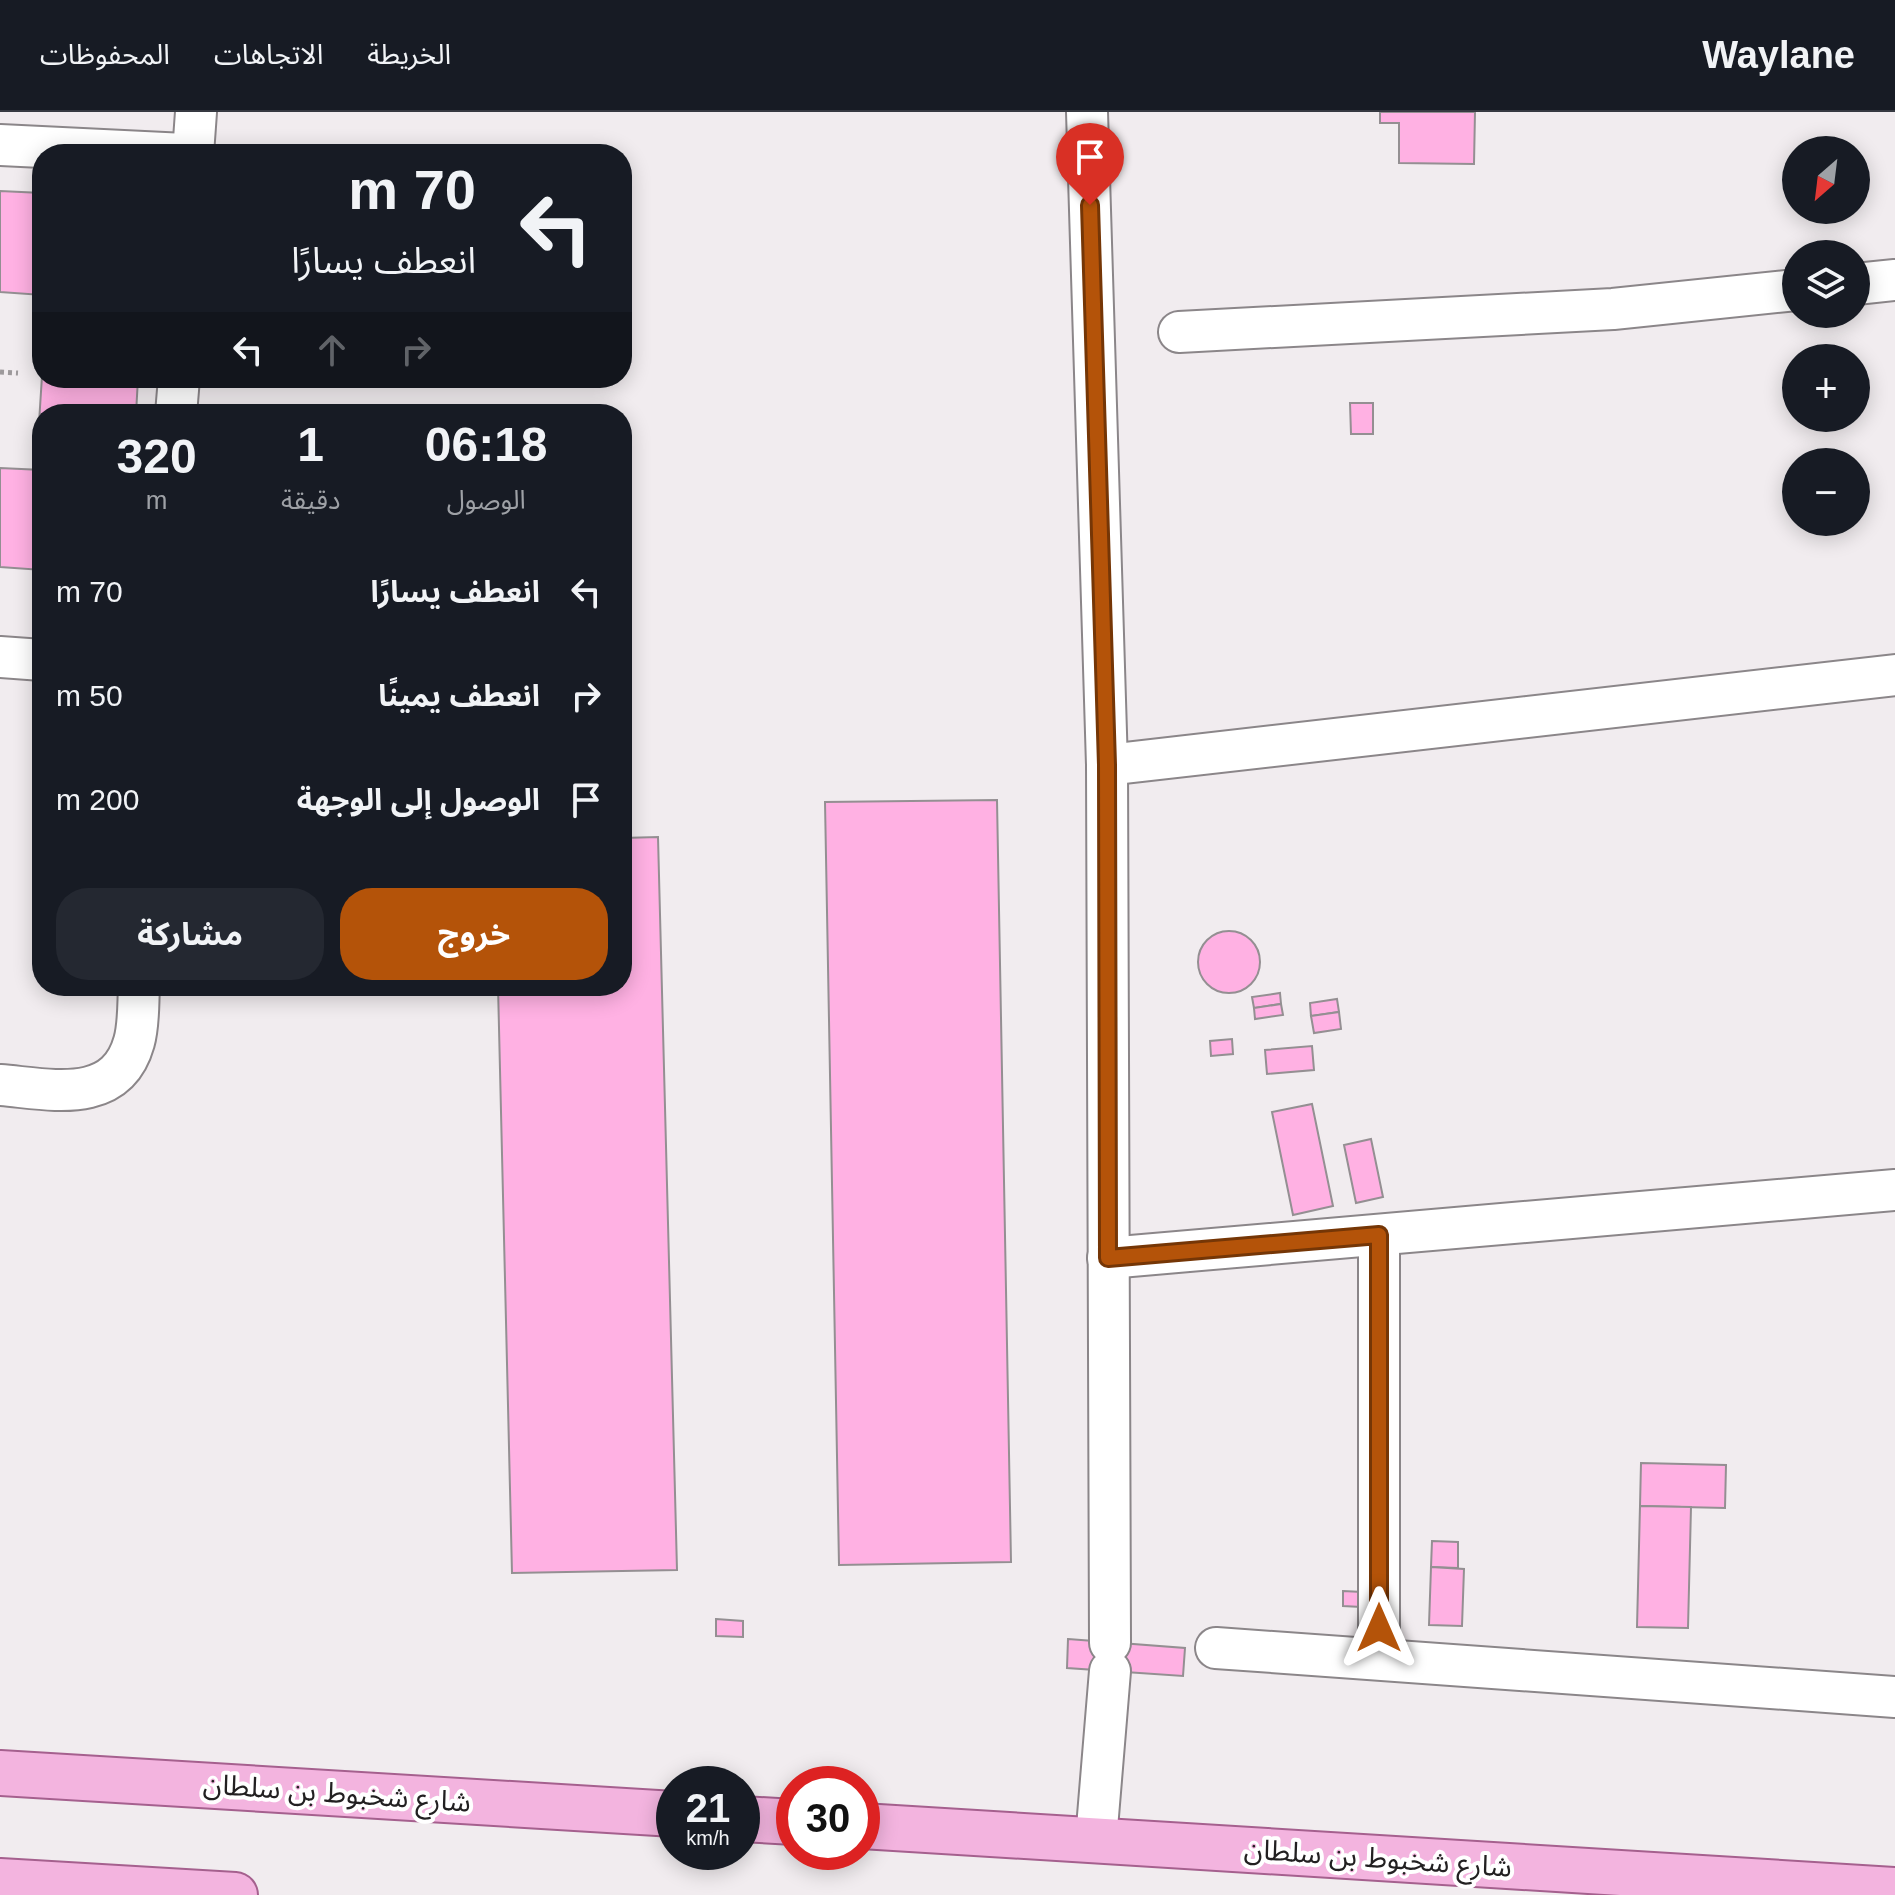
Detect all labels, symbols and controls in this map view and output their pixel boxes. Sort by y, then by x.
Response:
text: Waylane [1702,34,1855,76]
text: المحفوظات [40,39,170,70]
text: الاتجاهات [214,39,323,70]
text: الخريطة [367,39,451,70]
pin [1056,123,1124,205]
icon: arrive [1068,135,1112,179]
north arrow [1782,136,1870,224]
map controls [1782,136,1870,536]
text: 70 m [348,158,476,221]
icon: left [504,176,608,280]
text: انعطف يسارًا [291,240,476,281]
button: layers [1782,240,1870,328]
icon: left [226,328,270,372]
icon: ahead [310,328,354,372]
icon: right [394,328,438,372]
button: + [1782,344,1870,432]
text: 1 [297,418,324,471]
text: 06:18 [425,418,548,471]
text: 320 [117,430,197,483]
button: − [1782,448,1870,536]
text: m [146,485,167,515]
text: دقيقة [281,485,340,515]
text: الوصول [447,485,526,515]
icon: left [564,570,608,614]
text: 70 m [56,575,123,608]
text: انعطف يسارًا [371,575,540,608]
icon: right [564,674,608,718]
text: 50 m [56,679,123,712]
text: انعطف يمينًا [378,679,540,712]
icon: arrive [564,778,608,822]
text: 200 m [56,783,139,816]
text: الوصول إلى الوجهة [297,783,540,816]
button: مشاركة [56,888,324,980]
button: خروج [340,888,608,980]
position arrow [1337,1586,1421,1670]
speed limit sign: 30 [776,1766,880,1870]
street label: شارع شخبوط بن سلطان [202,1768,472,1823]
text: 21 [686,1786,730,1830]
text: km/h [686,1827,730,1849]
street label: شارع شخبوط بن سلطان [1243,1833,1513,1888]

